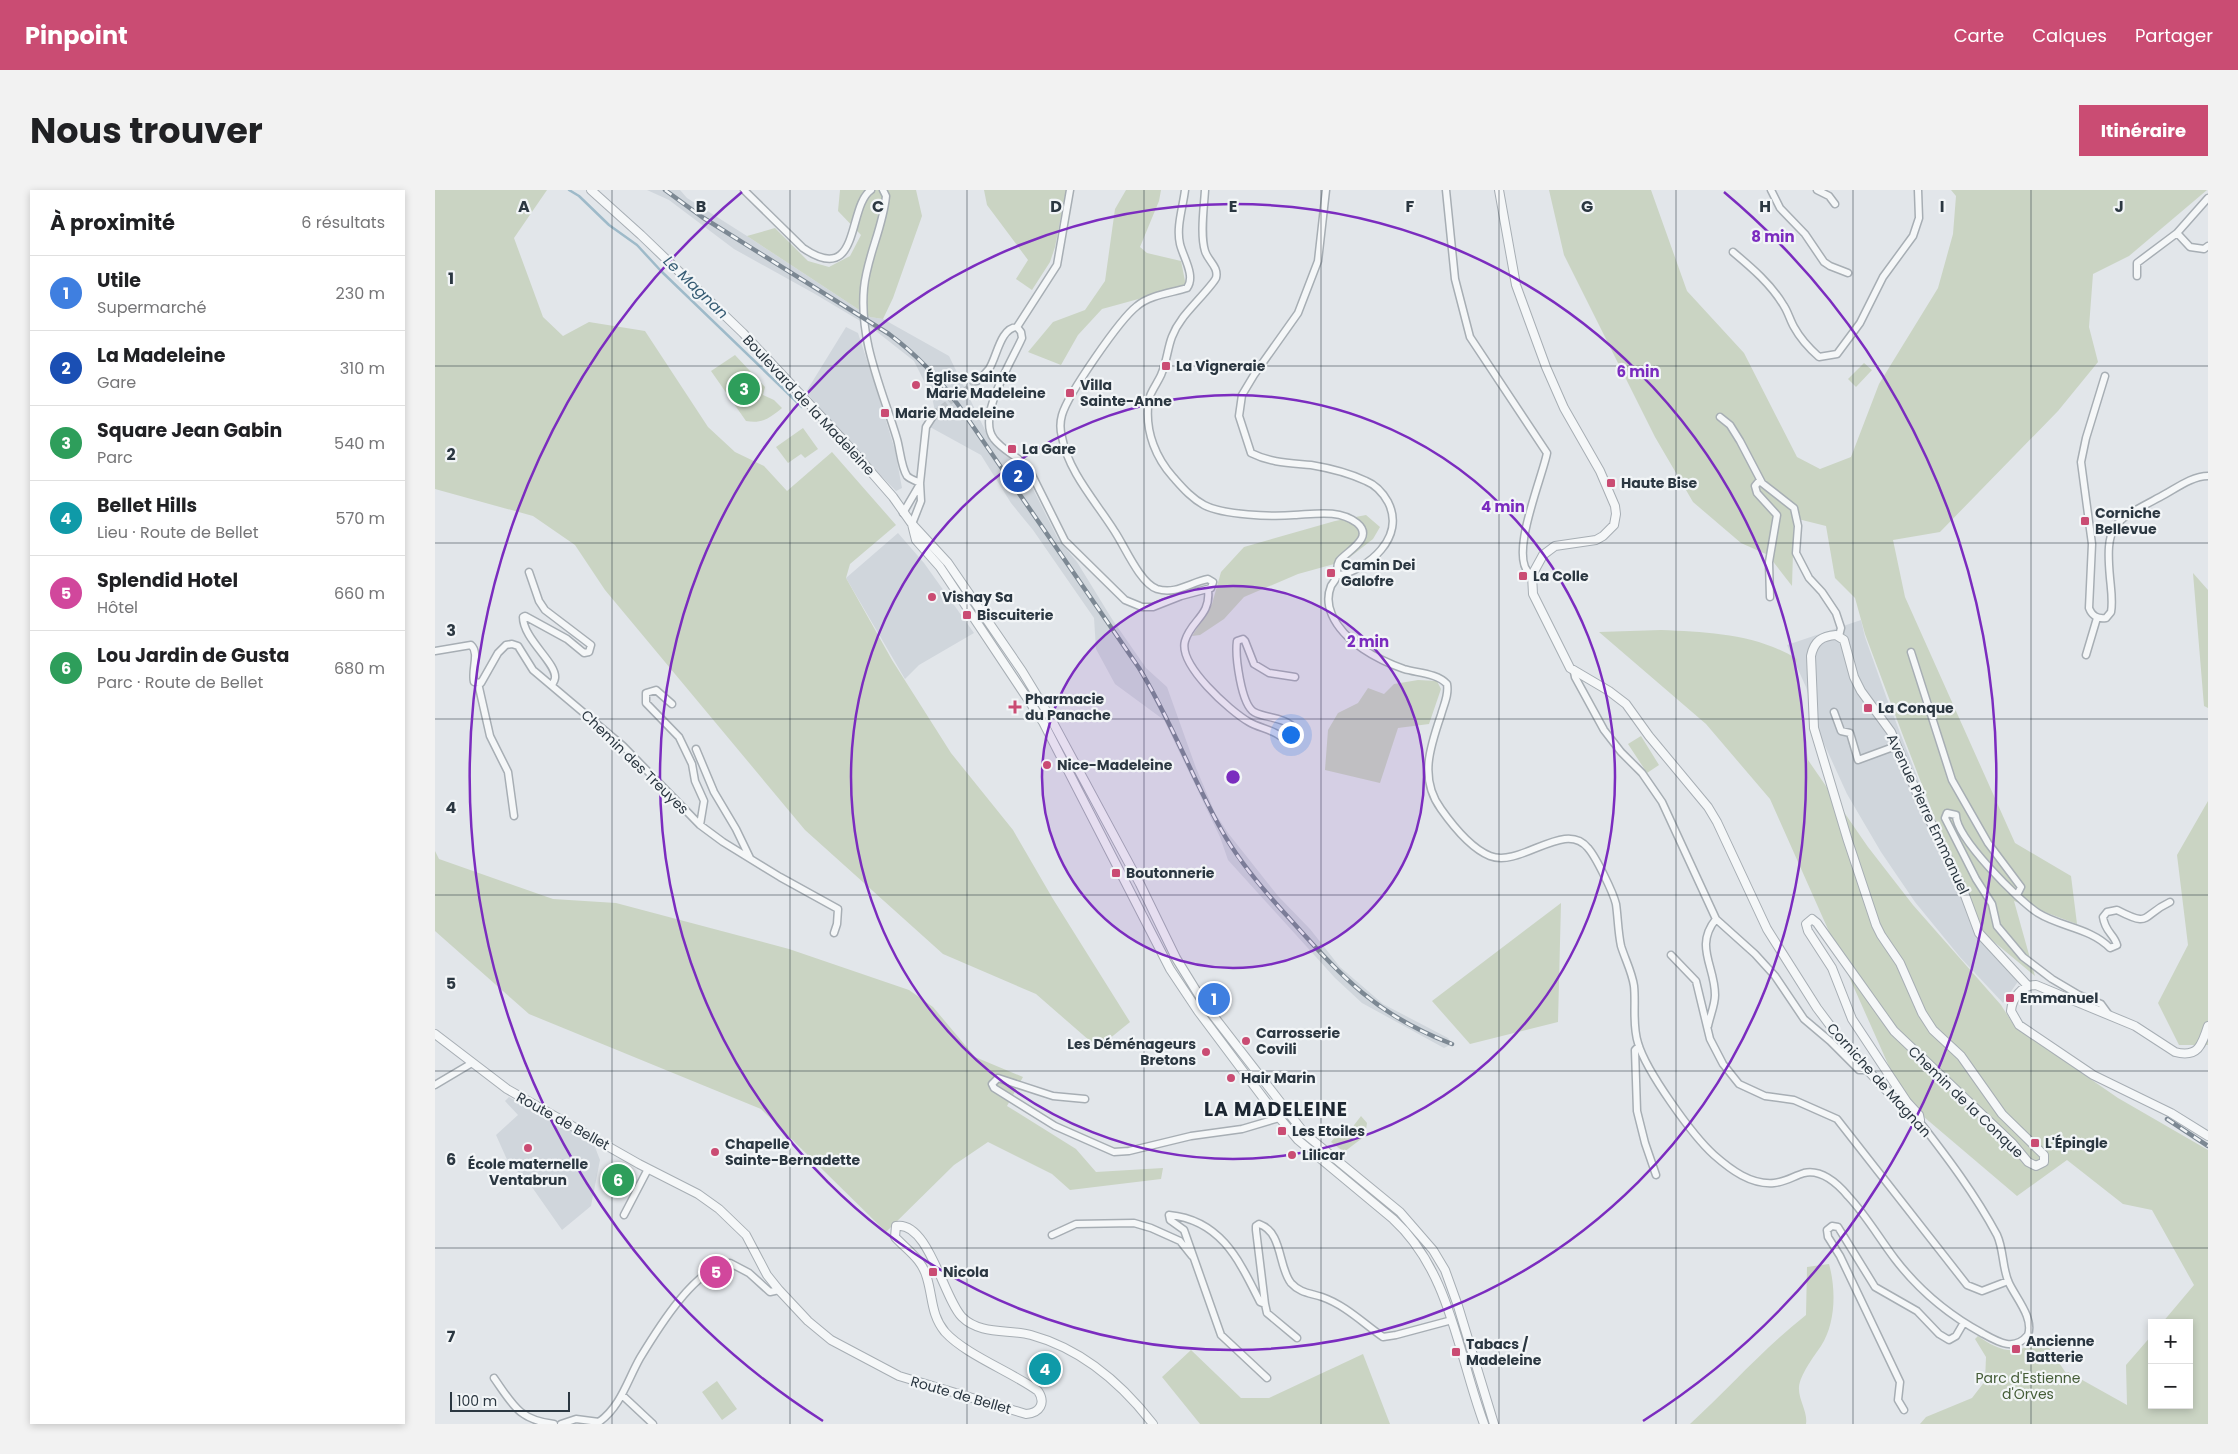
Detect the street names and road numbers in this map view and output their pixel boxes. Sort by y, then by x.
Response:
street label: Boulevard de la Madeleine [738,330,880,480]
street label: Chemin des Treuyes [577,705,693,819]
street label: Avenue Pierre Emmanuel [1882,731,1974,897]
street label: Corniche de Magnan [1822,1018,1936,1142]
street label: Chemin de la Conque [1904,1042,2028,1163]
street label: Route de Bellet [513,1087,613,1155]
street label: Route de Bellet [908,1371,1014,1419]

